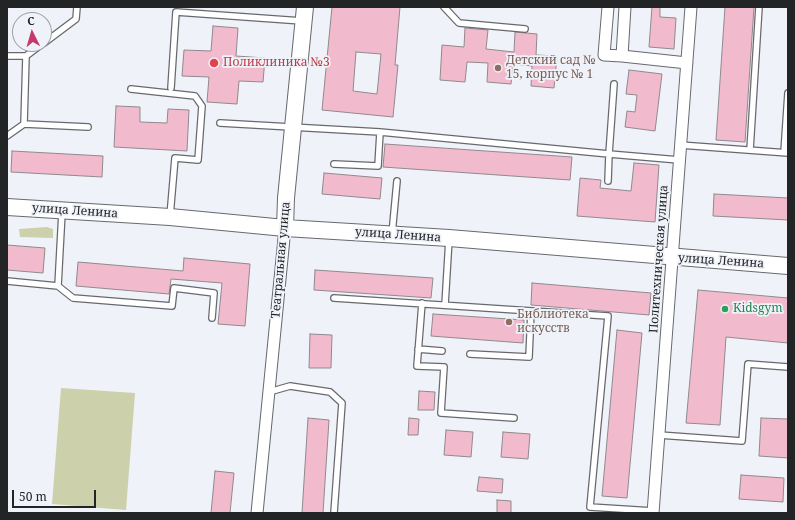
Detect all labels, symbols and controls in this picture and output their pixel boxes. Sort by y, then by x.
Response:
north arrow [12,12,52,52]
text: С [27,13,35,28]
place label: Детский сад № 15, корпус № 1 [506,54,596,82]
place label: Поликлиника №3 [223,56,330,70]
marker: Поликлиника №3 [208,57,220,69]
marker: Детский сад № 15, корпус № 1 [493,63,503,73]
street label: Политехническая улица [647,184,671,334]
street label: улица Ленина [31,201,119,221]
street label: Театральная улица [269,201,293,319]
street label: улица Ленина [354,225,442,245]
street label: улица Ленина [677,251,765,271]
place label: Kidsgym [733,302,783,316]
marker: Kidsgym [720,304,730,314]
place label: Библиотека искусств [517,308,589,336]
marker: Библиотека искусств [504,317,514,327]
scale bar [14,482,98,508]
text: 50 m [19,488,47,505]

